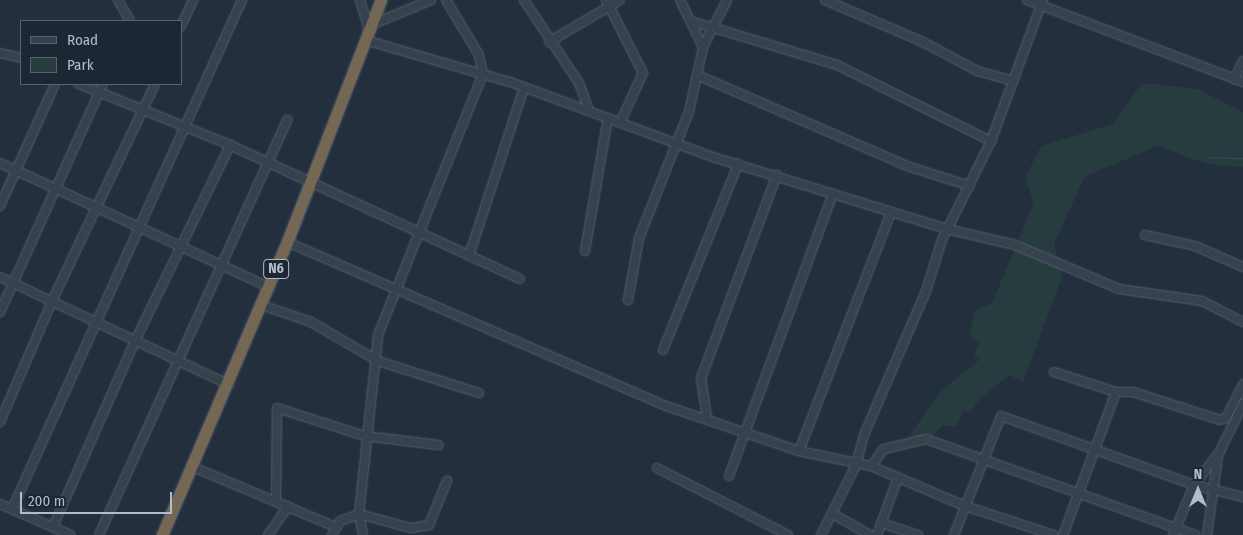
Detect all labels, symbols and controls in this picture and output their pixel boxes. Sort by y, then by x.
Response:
legend [20,20,182,85]
text: Road [67,31,98,49]
text: Park [67,56,94,74]
road number: N6 [262,258,290,280]
north arrow [1173,465,1223,515]
text: N [1194,466,1202,483]
scale bar [22,482,175,514]
text: 200 m [28,492,65,510]

